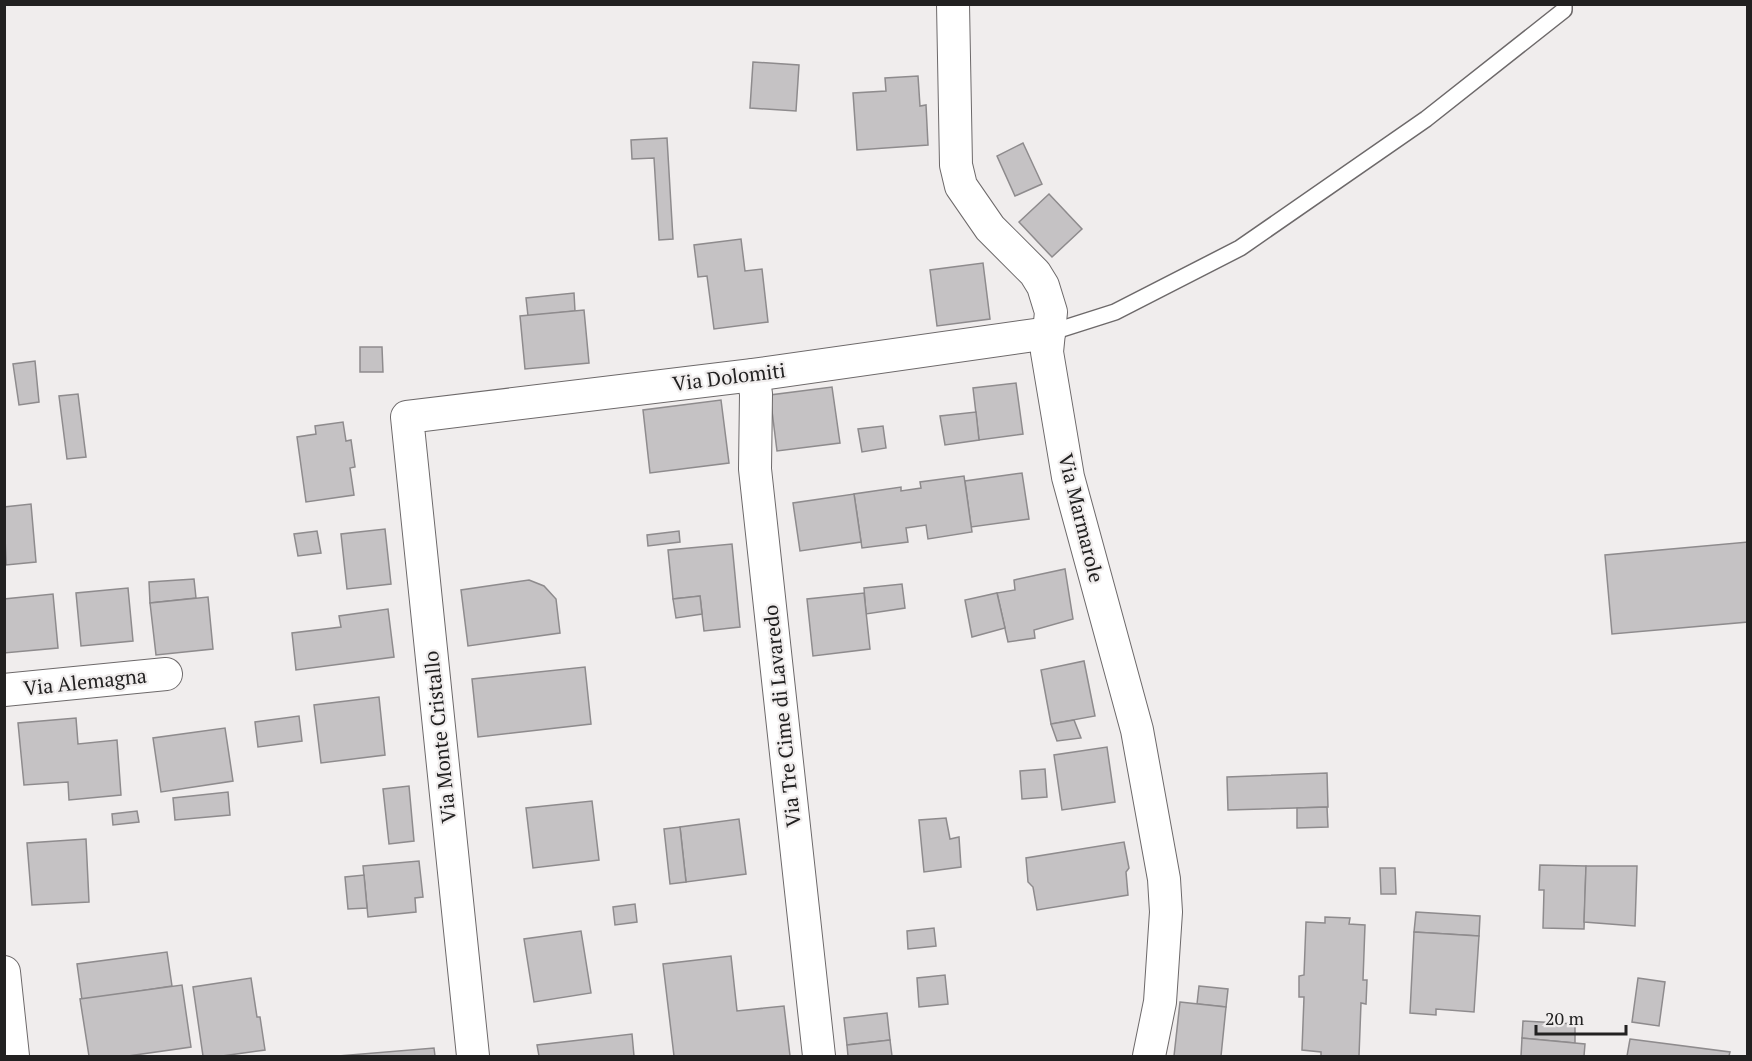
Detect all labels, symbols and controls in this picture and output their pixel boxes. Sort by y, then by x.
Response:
street label: Via Dolomiti [671,356,787,397]
street label: Via Marmarole [1052,451,1111,585]
street label: Via Tre Cime di Lavaredo [756,604,807,829]
street label: Via Monte Cristallo [417,650,462,825]
street label: Via Alemagna [22,662,148,701]
scale bar [1536,998,1626,1036]
text: 20 m [1545,1006,1585,1030]

